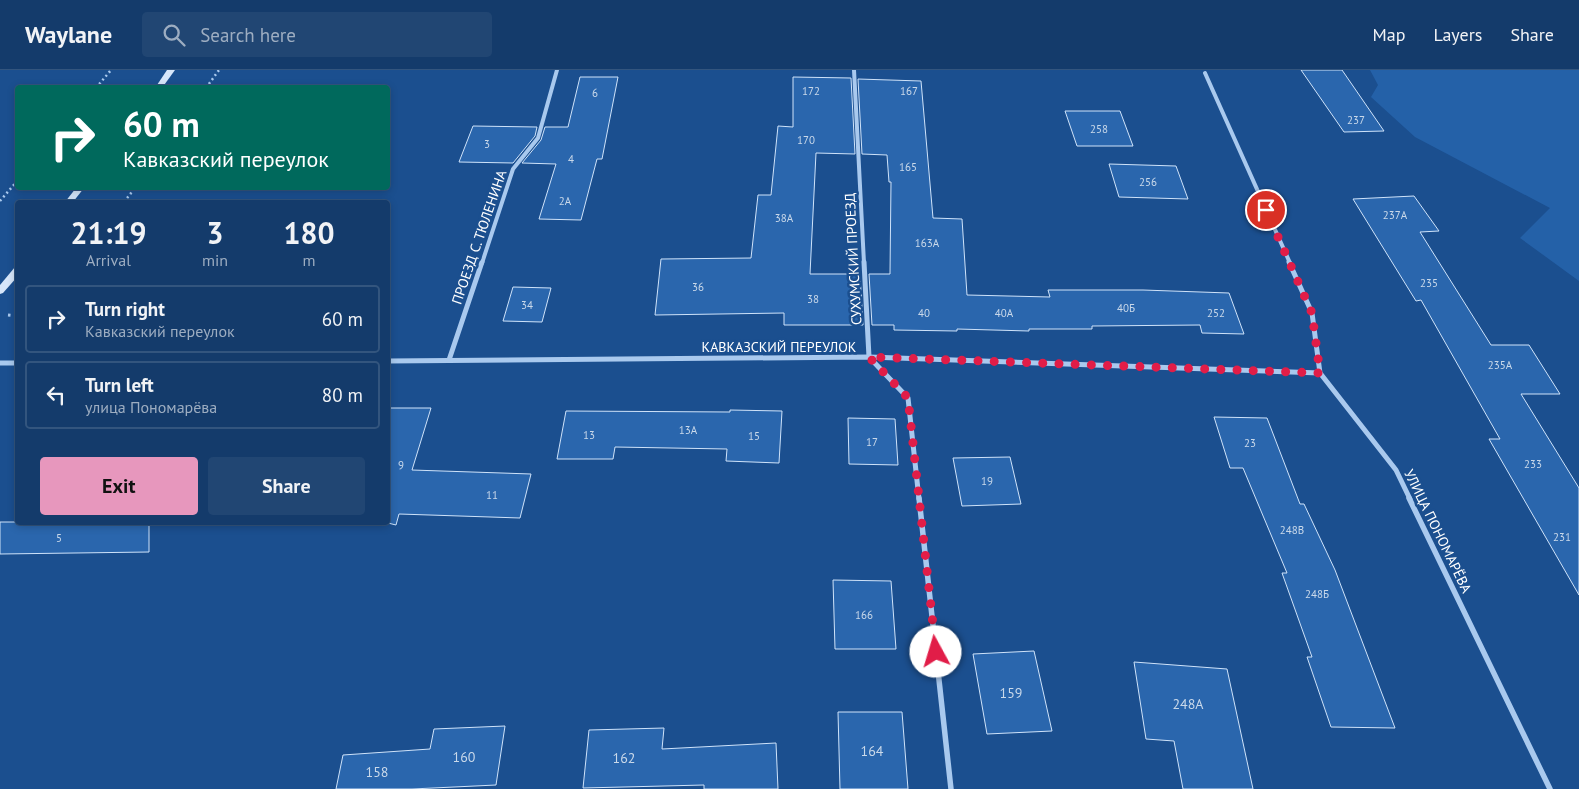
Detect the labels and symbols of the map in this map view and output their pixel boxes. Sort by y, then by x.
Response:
house number: 172 [802,84,820,98]
house number: 167 [900,84,918,98]
house number: 6 [592,86,598,100]
house number: 237 [1347,113,1365,127]
house number: 258 [1090,122,1108,136]
house number: 170 [797,133,815,147]
house number: 3 [484,137,490,151]
house number: 4 [568,152,574,166]
house number: 165 [899,160,917,174]
street label: ПРОЕЗД С. ТЮЛЕНИНА [448,167,511,306]
house number: 256 [1139,175,1157,189]
pin [1245,189,1287,231]
street label: СУХУМСКИЙ ПРОЕЗД [841,192,865,326]
house number: 2А [559,194,572,208]
house number: 237А [1383,208,1408,222]
house number: 38А [775,211,794,225]
house number: 163А [915,236,940,250]
house number: 235 [1420,276,1438,290]
house number: 36 [692,280,704,294]
house number: 38 [807,292,819,306]
house number: 34 [521,298,533,312]
house number: 40Б [1117,301,1135,315]
house number: 40 [918,306,930,320]
house number: 40А [995,306,1014,320]
house number: 252 [1207,306,1225,320]
street label: КАВКАЗСКИЙ ПЕРЕУЛОК [702,338,857,356]
house number: 235А [1488,358,1513,372]
house number: 13А [679,423,698,437]
house number: 13 [583,428,595,442]
house number: 15 [748,429,760,443]
house number: 17 [866,435,878,449]
house number: 23 [1244,436,1256,450]
house number: 233 [1524,457,1542,471]
house number: 9 [398,458,404,472]
street label: УЛИЦА ПОНОМАРЁВА [1400,466,1476,596]
house number: 19 [981,474,993,488]
house number: 11 [486,488,498,502]
house number: 248В [1280,523,1304,537]
house number: 231 [1553,530,1571,544]
house number: 5 [56,531,62,545]
house number: 248Б [1305,587,1329,601]
house number: 166 [855,608,873,622]
position arrow [909,625,961,677]
house number: 159 [1000,684,1022,702]
house number: 248А [1172,695,1204,713]
house number: 164 [861,742,884,760]
house number: 160 [453,748,476,766]
house number: 162 [613,749,635,767]
house number: 158 [366,763,388,781]

